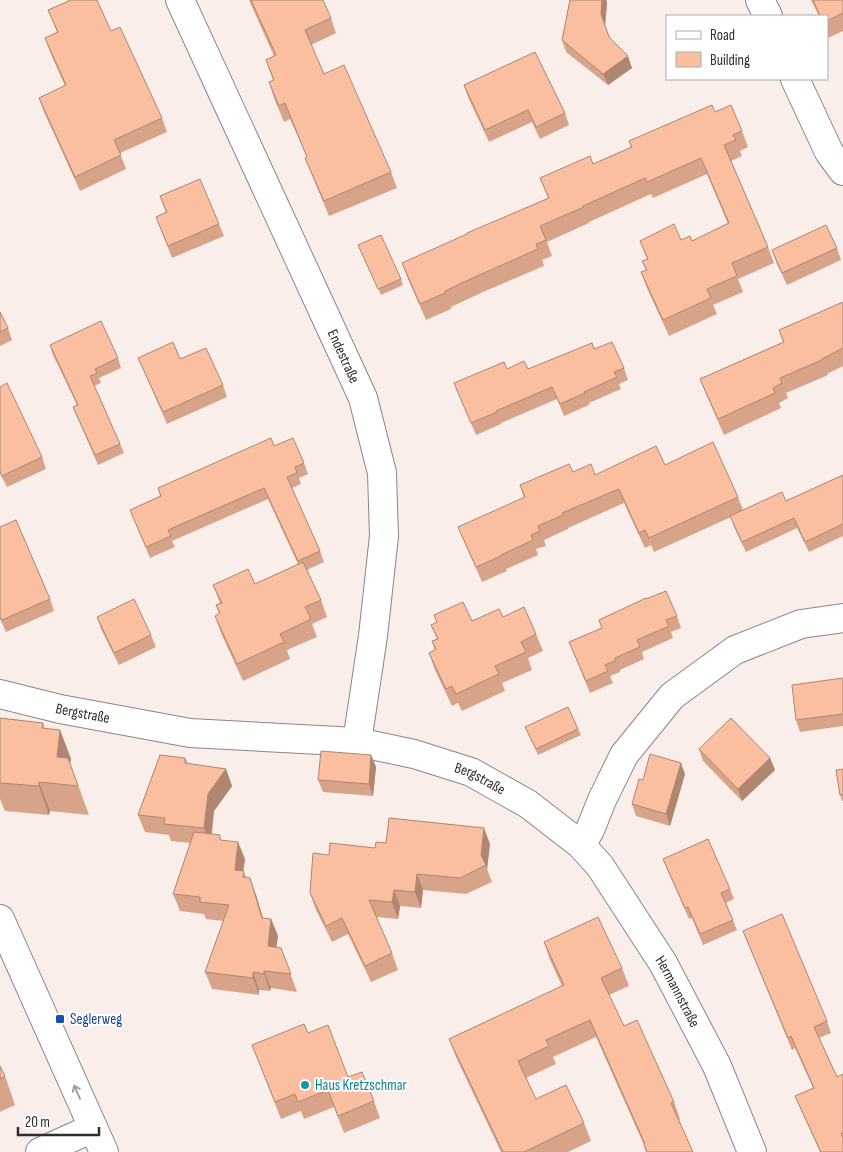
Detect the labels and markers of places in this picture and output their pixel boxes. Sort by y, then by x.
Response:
place label: Seglerweg [70,1010,122,1029]
marker: Seglerweg [54,1013,66,1025]
place label: Haus Kretzschmar [315,1076,407,1095]
marker: Haus Kretzschmar [299,1079,311,1091]

